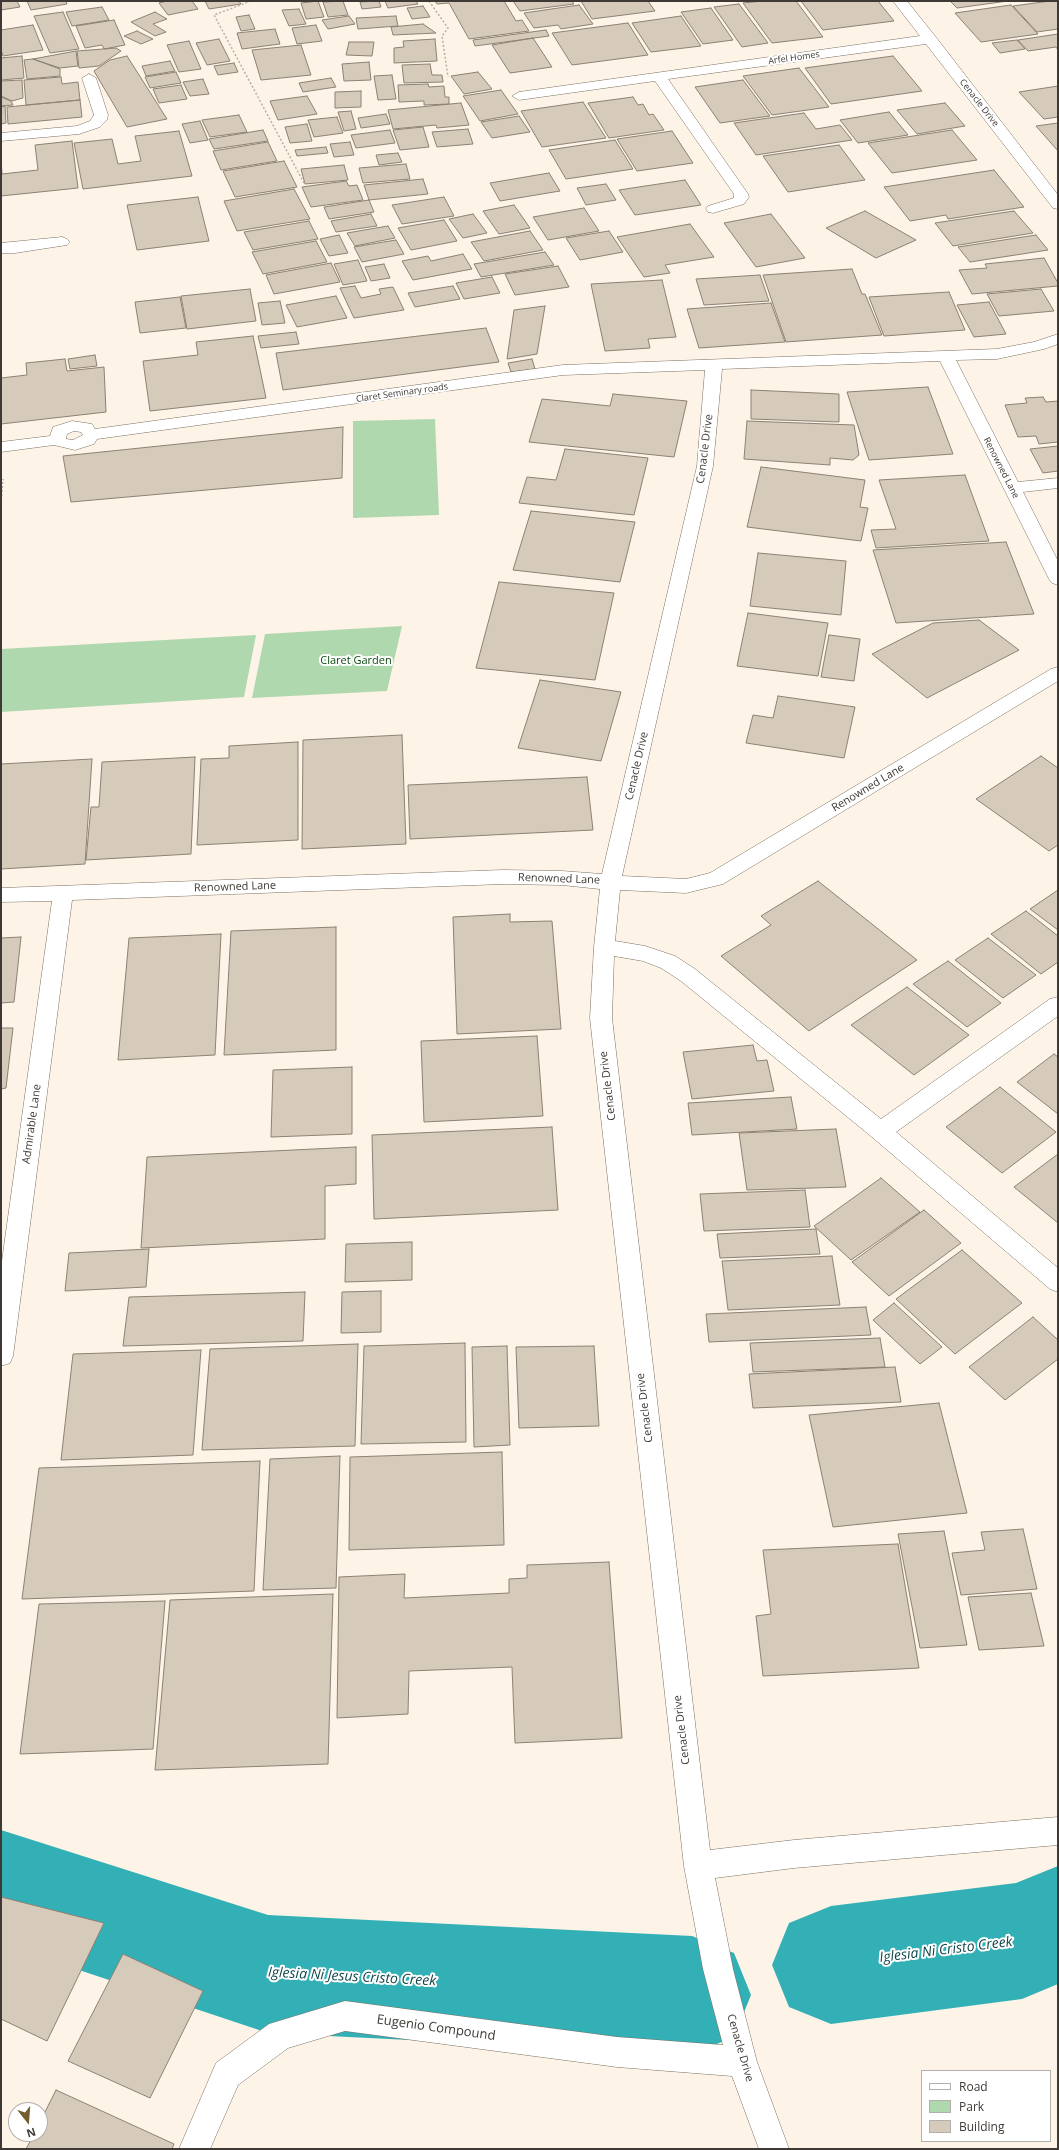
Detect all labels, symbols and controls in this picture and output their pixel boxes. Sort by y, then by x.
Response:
street label: Arfel Homes [768,49,820,67]
street label: Cenacle Drive [957,77,1001,129]
street label: Claret Seminary roads [355,381,449,405]
street label: Cenacle Drive [694,413,716,485]
street label: Renowned Lane [981,436,1021,500]
park label: Claret Garden [320,654,392,668]
street label: Cenacle Drive [623,730,651,802]
street label: Renowned Lane [829,761,907,815]
street label: Renowned Lane [518,871,600,887]
street label: Renowned Lane [194,879,276,895]
street label: Cenacle Drive [597,1050,619,1122]
street label: Admirable Lane [20,1083,44,1165]
street label: Cenacle Drive [634,1372,656,1444]
street label: Cenacle Drive [671,1694,693,1766]
water label: Iglesia Ni Cristo Creek [879,1934,1013,1966]
water label: Iglesia Ni Jesus Cristo Creek [268,1964,436,1990]
street label: Eugenio Compound [376,2012,496,2044]
street label: Cenacle Drive [724,2013,756,2083]
legend [921,2070,1051,2142]
text: Road [959,2078,988,2095]
text: Park [959,2098,984,2115]
north arrow [8,2102,48,2142]
text: Building [959,2118,1004,2135]
text: N [25,2125,38,2141]

